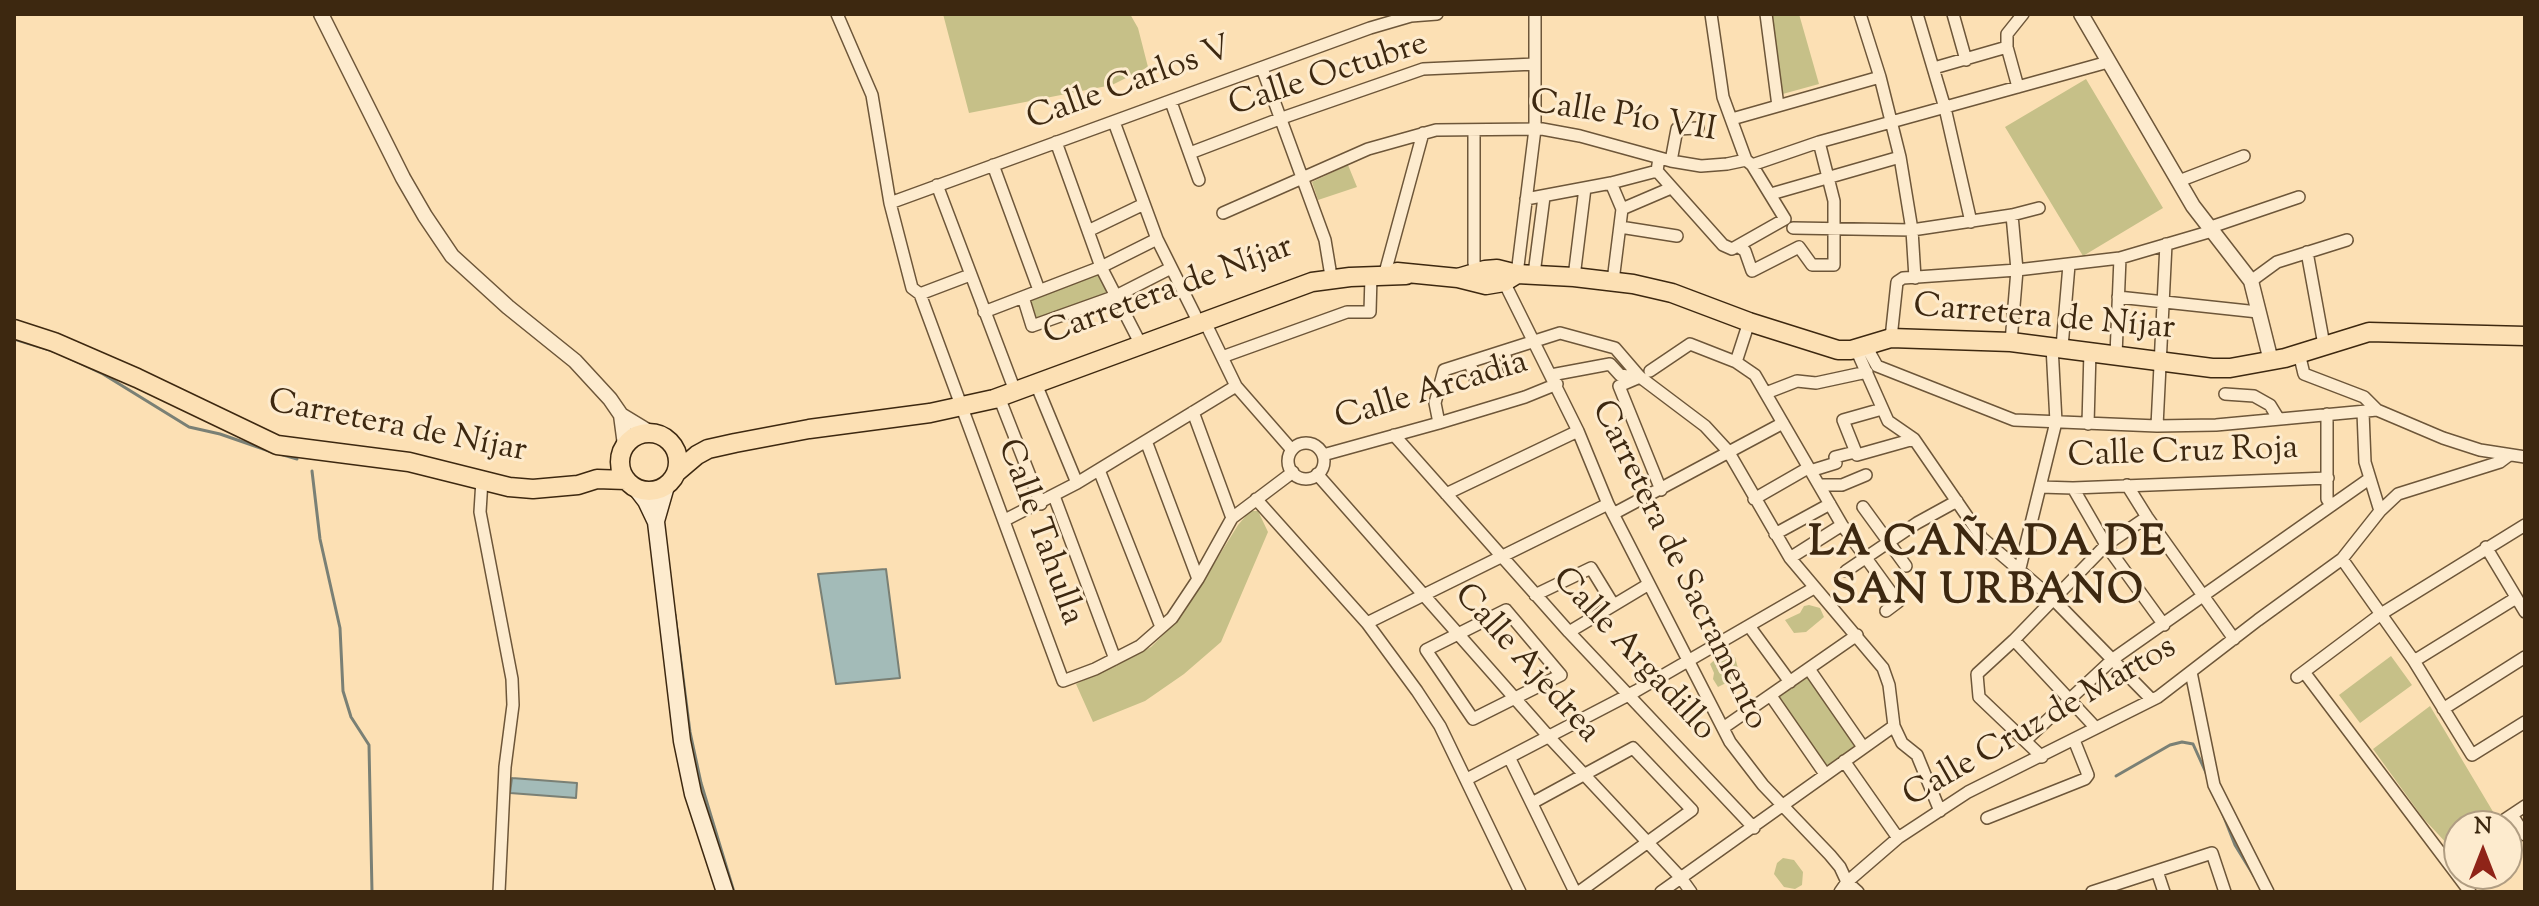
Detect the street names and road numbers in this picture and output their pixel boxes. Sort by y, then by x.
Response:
street label: Calle Octubre [1224,26,1434,128]
street label: Calle Carlos V [1022,30,1238,142]
street label: Calle Pío VII [1527,84,1719,154]
street label: Carretera de Níjar [1039,229,1299,357]
street label: Carretera de Níjar [1912,288,2176,352]
street label: Calle Arcadia [1331,344,1533,442]
street label: Carretera de Níjar [264,384,530,474]
street label: Carretera de Sacramento [1579,395,1775,737]
street label: Calle Cruz Roja [2067,431,2299,479]
street label: Calle Tahulla [986,435,1090,631]
street label: Calle Argadillo [1541,561,1723,751]
street label: Calle Ajedrea [1443,577,1607,753]
street label: Calle Cruz de Martos [1897,629,2185,819]

